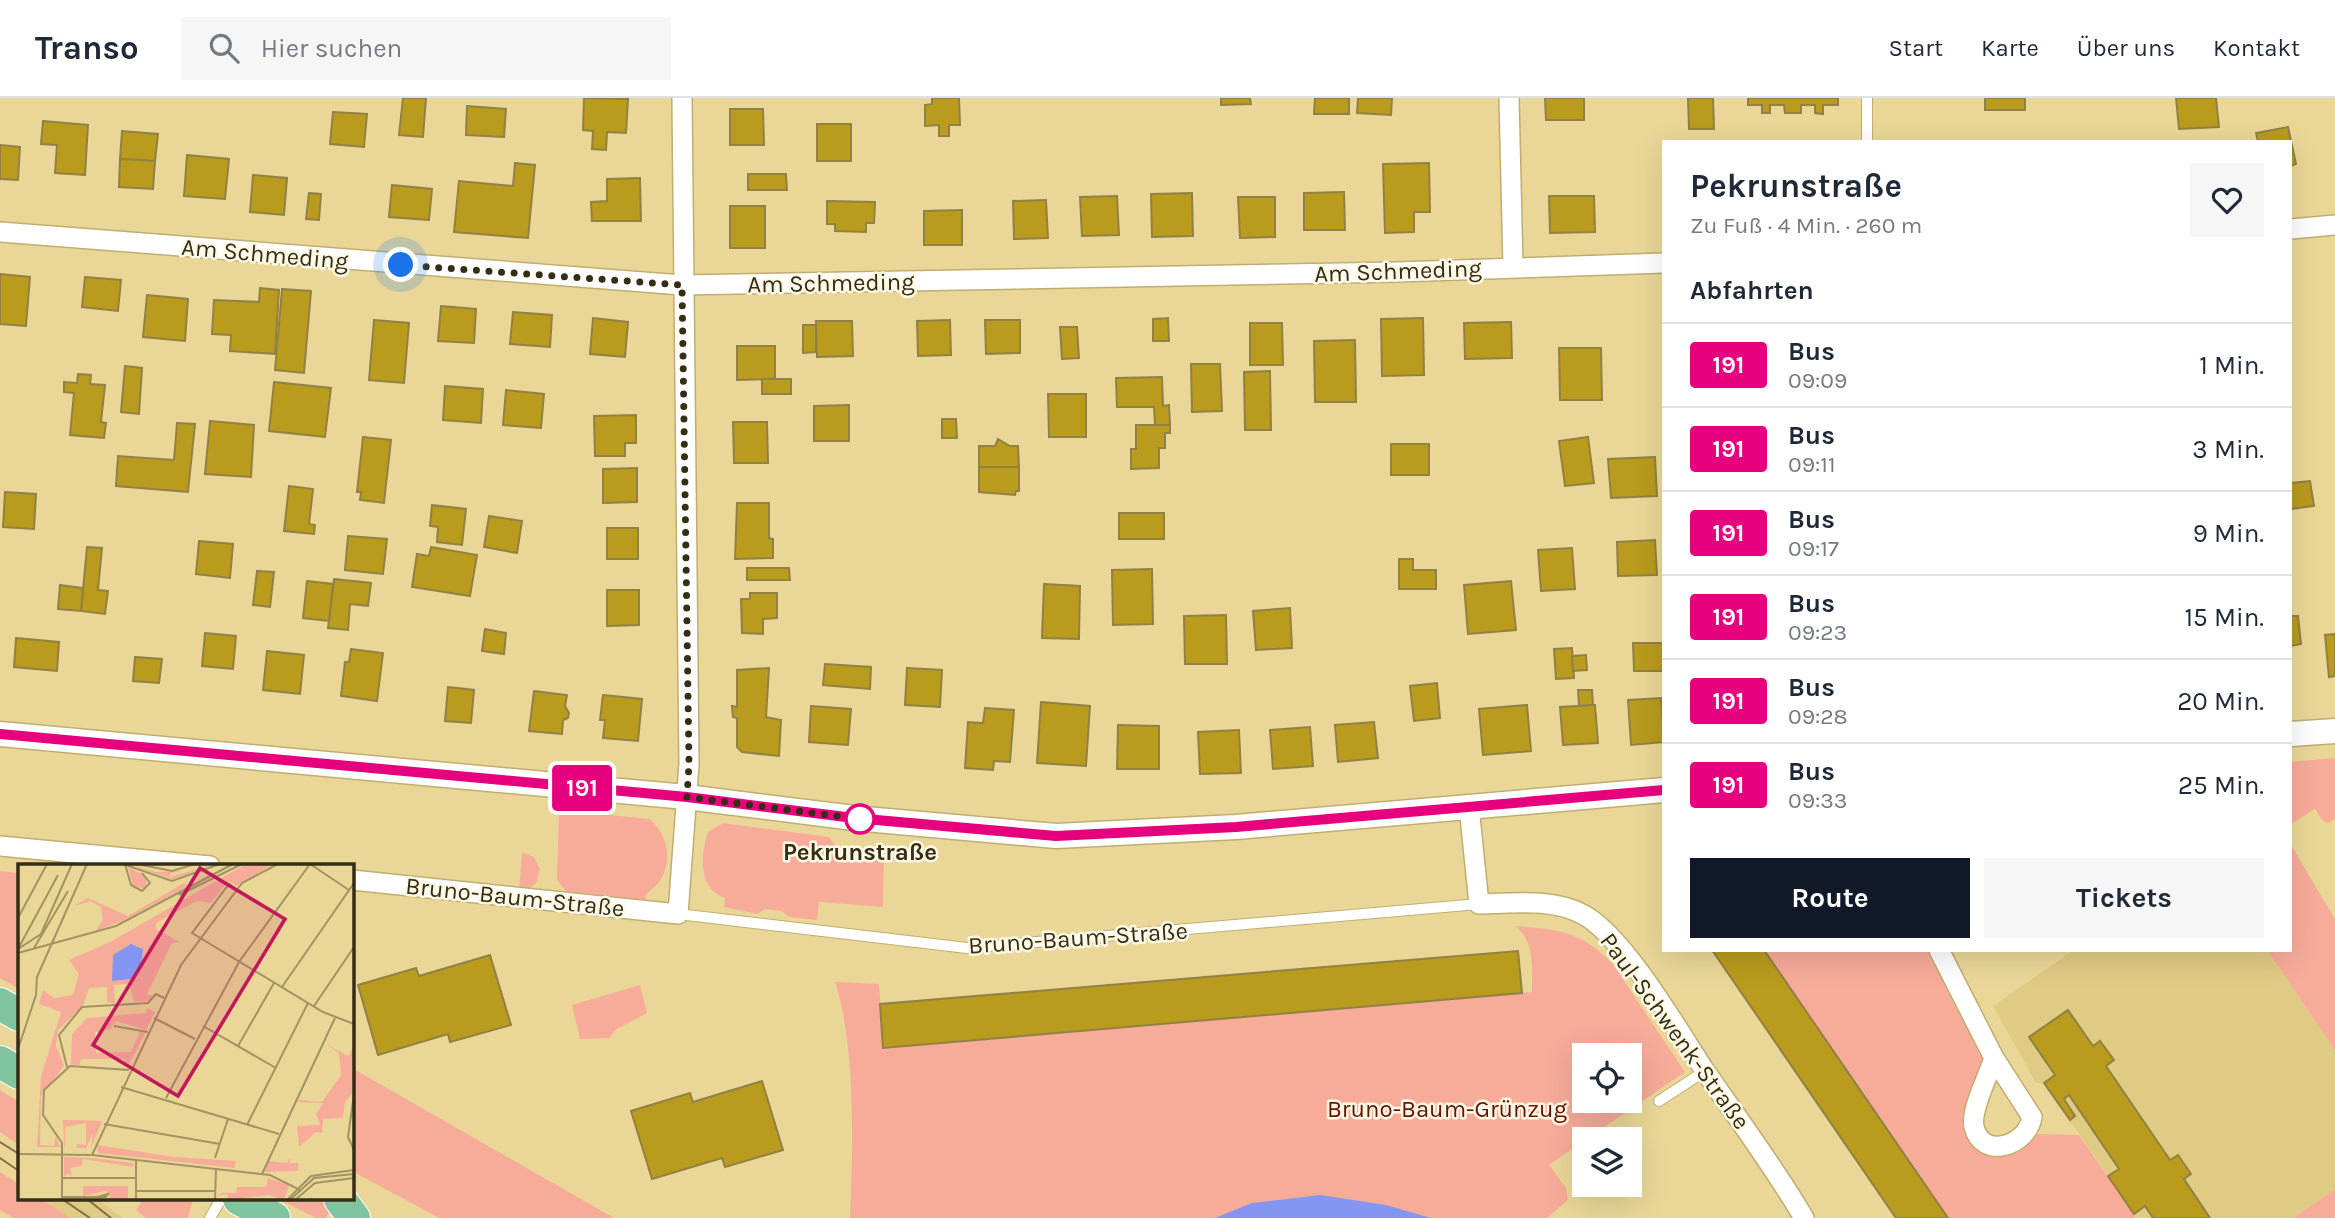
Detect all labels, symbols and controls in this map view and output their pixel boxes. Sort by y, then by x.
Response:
search box [181,17,671,80]
text: Transo [35,29,139,67]
icon: search [205,29,243,67]
text: Hier suchen [261,33,402,64]
text: Start [1889,34,1943,62]
text: Karte [1981,34,2039,62]
text: Über uns [2077,34,2175,62]
text: Kontakt [2213,34,2300,62]
button: heart [2190,163,2264,237]
text: Pekrunstraße [1690,167,1902,205]
text: Zu Fuß · 4 Min. · 260 m [1690,212,1922,239]
street label: Am Schmeding [180,233,350,275]
your location [383,247,418,282]
street label: Am Schmeding [1314,254,1483,288]
street label: Am Schmeding [747,268,915,298]
text: Abfahrten [1690,275,1814,306]
text: Bus [1788,336,1835,367]
text: 1 Min. [2199,350,2264,381]
text: 191 [1713,351,1744,379]
text: 09:09 [1788,367,1847,394]
text: Bus [1788,420,1835,451]
text: 3 Min. [2192,434,2264,465]
text: 191 [1713,435,1744,463]
text: 09:11 [1788,451,1836,478]
text: Bus [1788,504,1835,535]
text: 9 Min. [2193,518,2264,549]
text: 191 [1713,519,1744,547]
text: 09:17 [1788,535,1839,562]
text: Bus [1788,588,1835,619]
text: 15 Min. [2184,602,2264,633]
text: 191 [1713,603,1744,631]
text: 09:23 [1788,619,1847,646]
text: Bus [1788,672,1835,703]
text: 20 Min. [2177,686,2264,717]
text: 191 [1713,687,1744,715]
text: 09:28 [1788,703,1848,730]
text: Bus [1788,756,1835,787]
line badge: 191 [542,765,622,811]
text: 25 Min. [2178,770,2264,801]
text: 191 [1713,771,1744,799]
text: 191 [566,774,598,802]
text: 09:33 [1788,787,1847,814]
marker: Pekrunstraße [845,804,875,834]
place label: Pekrunstraße [783,838,937,866]
button: Route [1690,858,1970,938]
button: Tickets [1984,858,2264,938]
inset map [18,864,354,1200]
street label: Bruno-Baum-Straße [404,872,626,922]
street label: Bruno-Baum-Straße [967,916,1189,960]
street label: Paul-Schwenk-Straße [1594,927,1756,1135]
map controls [1572,1043,1642,1197]
button: locate [1572,1043,1642,1113]
park label: Bruno-Baum-Grünzug [1327,1095,1568,1123]
button: layers [1572,1127,1642,1197]

